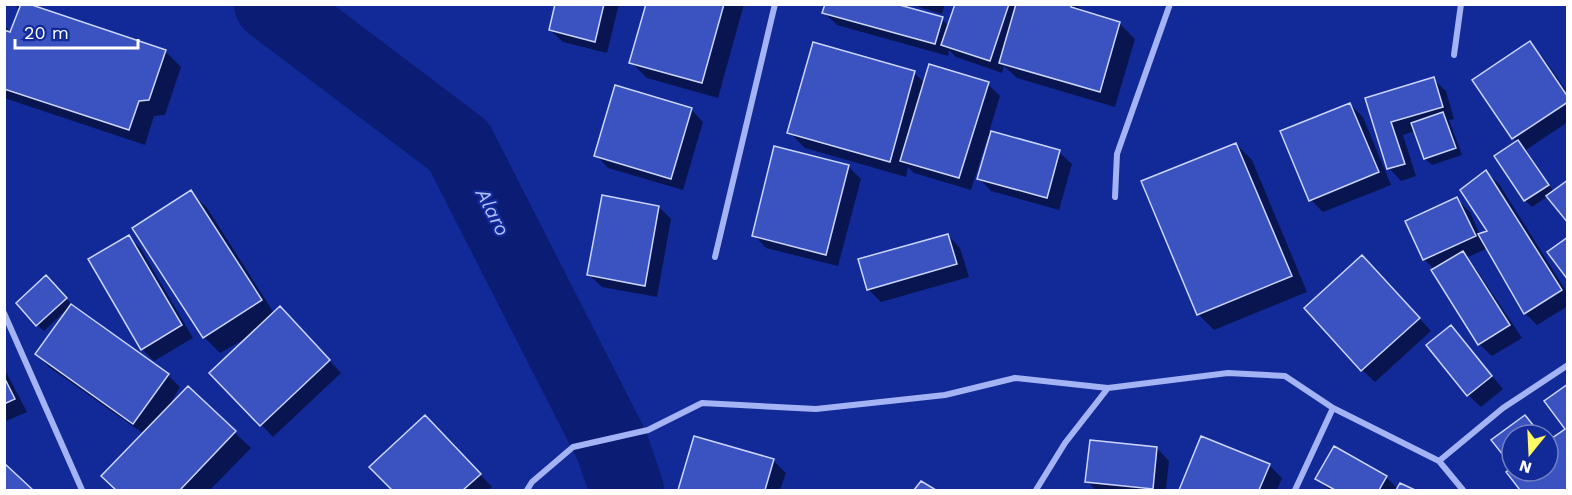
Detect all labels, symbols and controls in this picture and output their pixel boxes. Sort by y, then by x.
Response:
scale bar [15,12,138,50]
text: 20 m [24,22,69,43]
water label: Alaro [470,183,515,240]
north arrow [1500,423,1560,483]
text: N [1517,456,1534,478]

